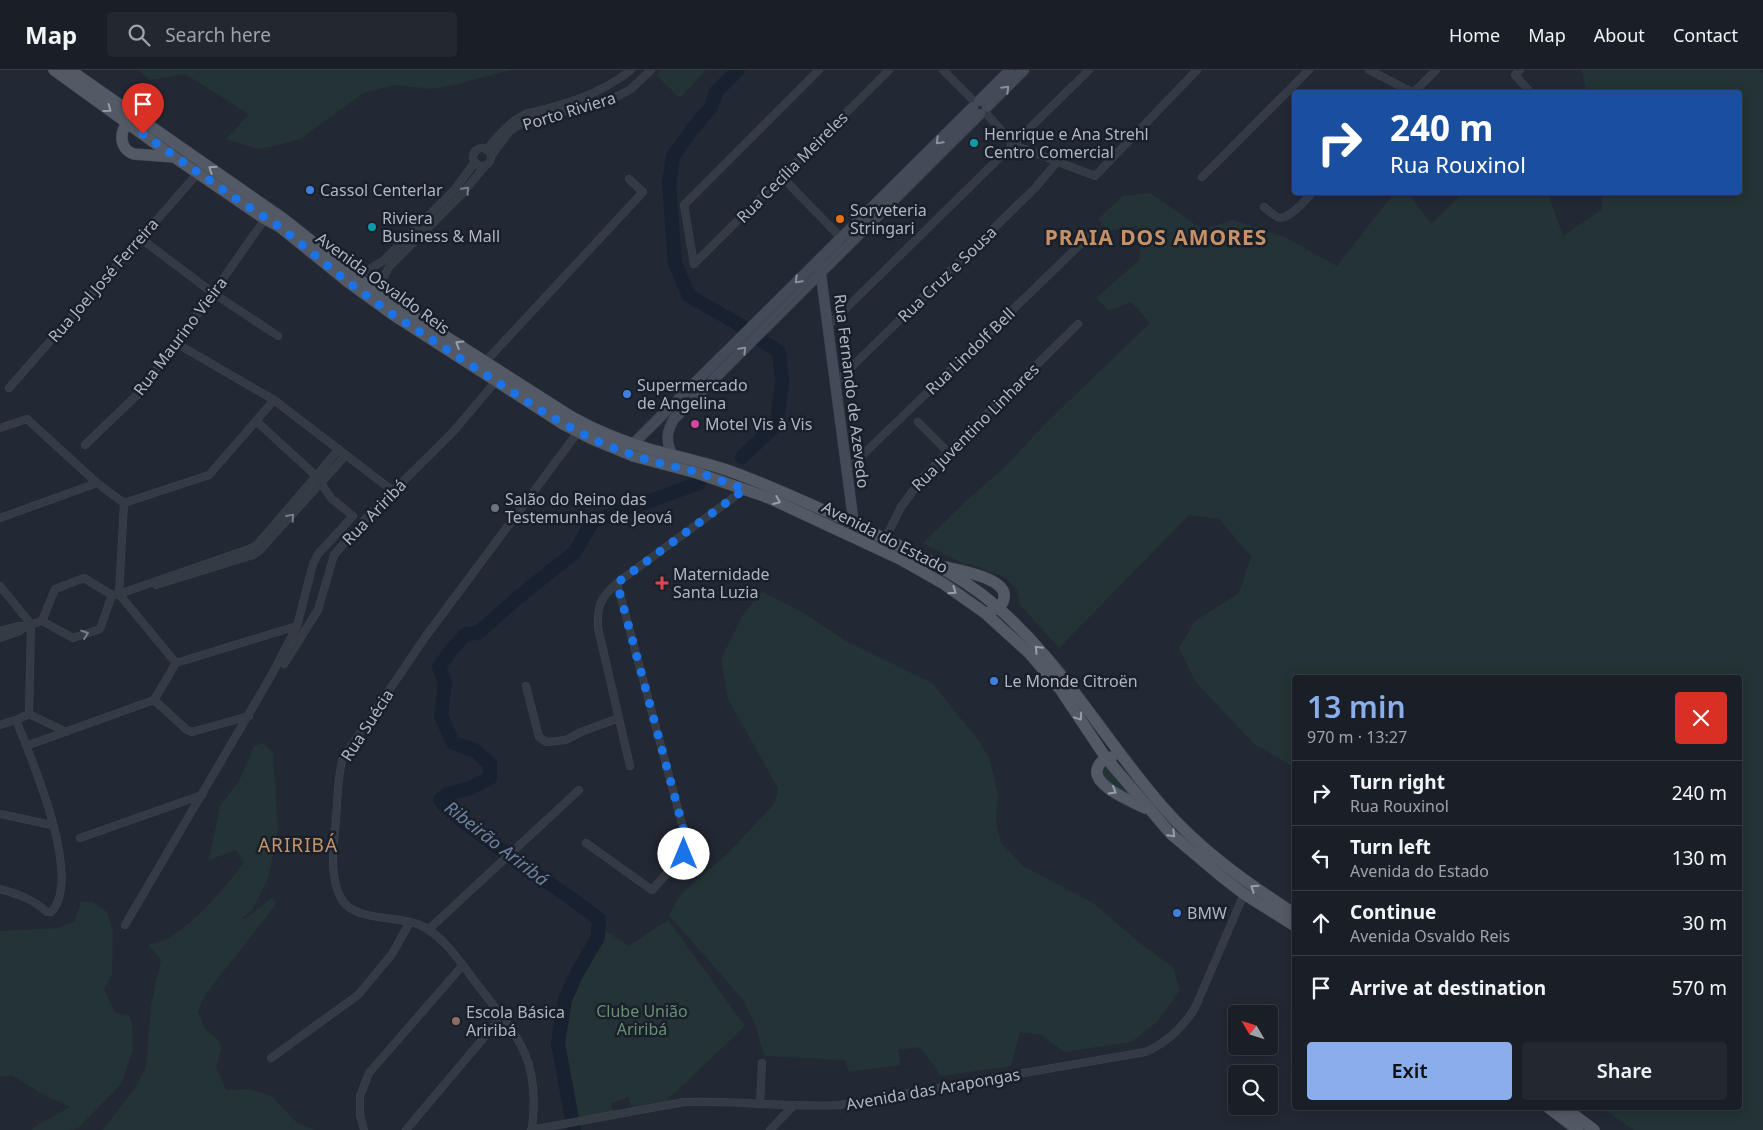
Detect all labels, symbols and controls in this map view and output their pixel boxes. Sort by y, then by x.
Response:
search box [107,12,457,57]
text: Map [25,18,77,51]
icon: search [125,21,153,49]
text: Search here [165,22,271,48]
text: Home [1449,23,1500,47]
text: Map [1528,23,1566,47]
text: About [1594,23,1645,47]
text: Contact [1673,23,1738,47]
pin [122,83,164,134]
street label: Porto Riviera [520,86,618,136]
one-way arrow [1000,86,1009,95]
icon: arrive [129,90,157,118]
one-way arrow [102,103,112,112]
text: 240 m [1390,104,1493,151]
street label: Rua Cecília Meireles [732,107,852,227]
icon: right [1307,110,1372,175]
place label: Henrique e Ana Strehl Centro Comercial [984,123,1149,163]
one-way arrow [935,135,944,144]
marker: Henrique e Ana Strehl Centro Comercial [968,137,980,149]
text: Rua Rouxinol [1390,149,1526,179]
one-way arrow [209,166,218,175]
place label: Cassol Centerlar [320,179,443,201]
marker: Cassol Centerlar [304,184,316,196]
one-way arrow [460,187,469,196]
place label: Sorveteria Stringari [850,199,927,239]
place label: Riviera Business & Mall [382,207,500,247]
street label: Rua Joel José Ferreira [43,213,163,347]
marker: Sorveteria Stringari [834,213,846,225]
marker: Riviera Business & Mall [366,221,378,233]
street label: Rua Cruz e Sousa [893,221,1001,327]
district label: PRAIA DOS AMORES [1045,223,1267,251]
street label: Avenida Osvaldo Reis [312,227,454,339]
street label: Rua Maurino Vieira [128,272,232,400]
one-way arrow [795,274,804,283]
street label: Rua Fernando de Azevedo [829,293,875,489]
street label: Rua Lindolf Bell [921,303,1019,399]
one-way arrow [455,341,465,350]
one-way arrow [737,347,746,356]
street label: Rua Juventino Linhares [906,358,1044,496]
place label: Supermercado de Angelina [637,374,748,414]
marker: Supermercado de Angelina [621,388,633,400]
place label: Motel Vis à Vis [705,413,812,435]
marker: Motel Vis à Vis [689,418,701,430]
street label: Rua Ariribá [337,474,411,550]
place label: Salão do Reino das Testemunhas de Jeová [505,488,673,528]
one-way arrow [772,495,781,506]
street label: Avenida do Estado [818,496,952,578]
marker: Salão do Reino das Testemunhas de Jeová [489,502,501,514]
one-way arrow [285,513,294,522]
place label: Maternidade Santa Luzia [673,563,770,603]
marker: Maternidade Santa Luzia [655,576,669,590]
one-way arrow [947,585,957,594]
one-way arrow [80,630,89,640]
one-way arrow [1035,645,1044,654]
place label: Le Monde Citroën [1004,670,1138,692]
marker: Le Monde Citroën [988,675,1000,687]
street label: Rua Suécia [336,685,398,765]
text: 13 min [1307,686,1406,727]
button: close [1675,692,1727,744]
one-way arrow [1073,711,1082,721]
text: 970 m · 13:27 [1307,726,1407,748]
text: Turn right [1350,769,1445,795]
icon: right [1307,779,1335,807]
text: 240 m [1672,780,1727,806]
one-way arrow [1107,784,1116,794]
water label: Ribeirão Ariribá [440,795,554,891]
text: Rua Rouxinol [1350,795,1449,817]
position arrow [657,827,709,879]
one-way arrow [1166,828,1175,837]
district label: ARIRIBÁ [258,832,338,858]
text: Turn left [1350,834,1431,860]
icon: left [1307,844,1335,872]
text: 130 m [1672,845,1727,871]
text: Avenida do Estado [1350,860,1489,882]
one-way arrow [1251,884,1260,894]
text: Continue [1350,899,1436,925]
place label: BMW [1187,902,1227,924]
marker: BMW [1171,907,1183,919]
icon: ahead [1307,909,1335,937]
text: 30 m [1683,910,1727,936]
text: Avenida Osvaldo Reis [1350,925,1510,947]
icon: arrive [1307,974,1335,1002]
text: Arrive at destination [1350,975,1546,1001]
text: 570 m [1672,975,1727,1001]
park label: Clube União Ariribá [596,1000,688,1040]
place label: Escola Básica Ariribá [466,1001,565,1041]
north arrow [1228,1005,1278,1055]
map controls [1228,1005,1278,1115]
marker: Escola Básica Ariribá [450,1015,462,1027]
button: Exit [1307,1042,1512,1100]
button: Share [1522,1042,1727,1100]
street label: Avenida das Arapongas [844,1063,1022,1115]
button: search [1228,1065,1278,1115]

